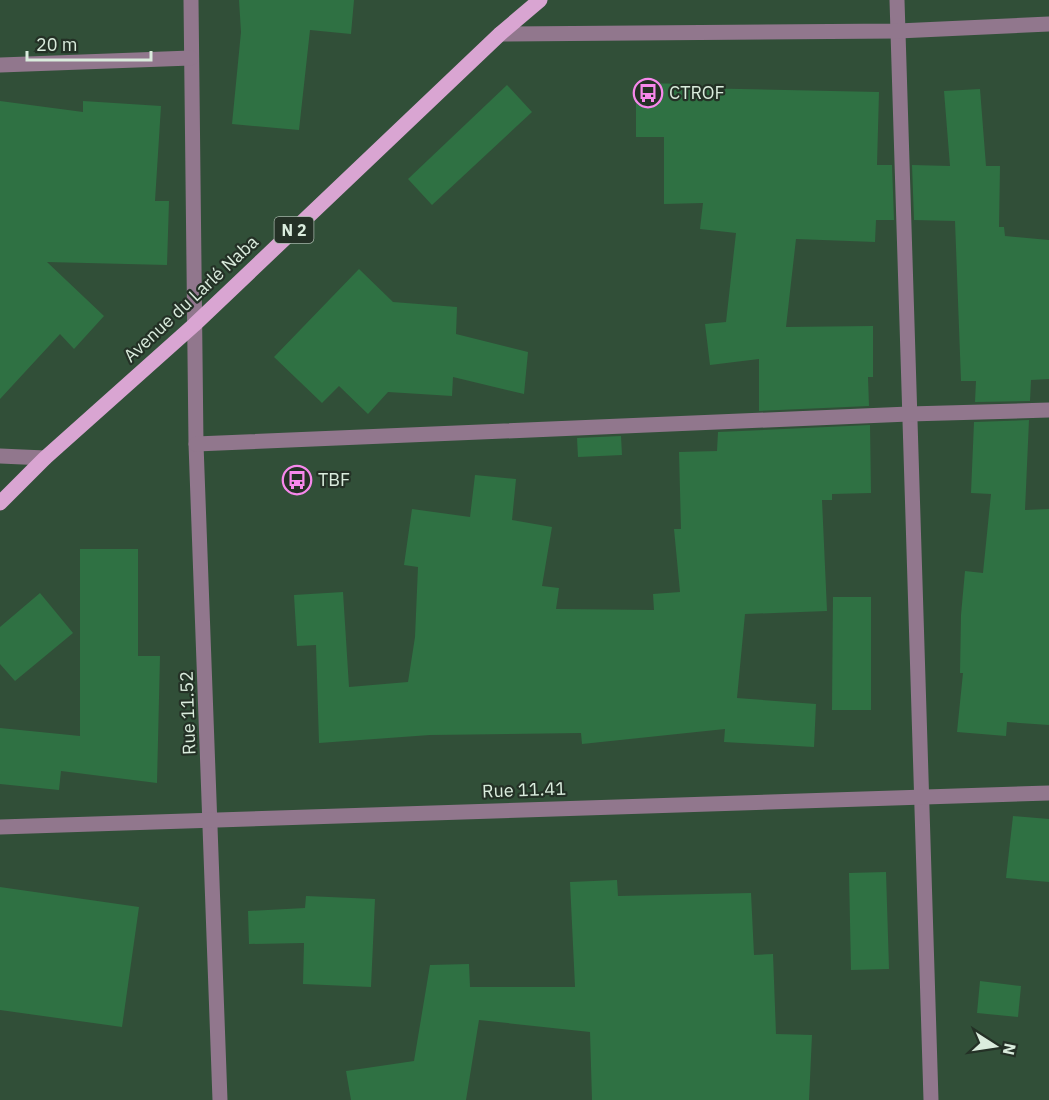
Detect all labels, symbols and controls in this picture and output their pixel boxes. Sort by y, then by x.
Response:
scale bar [27,24,152,62]
text: 20 m [36,33,78,56]
bus stop icon: CTROF [632,77,664,109]
place label: CTROF [669,81,725,104]
road number: N 2 [274,217,314,243]
street label: Avenue du Larlé Naba [118,230,263,367]
bus stop icon: TBF [281,464,313,496]
place label: TBF [318,468,350,491]
street label: Rue 11.52 [175,671,200,755]
street label: Rue 11.41 [482,777,566,802]
north arrow [965,1016,1025,1076]
text: N [999,1041,1021,1057]

